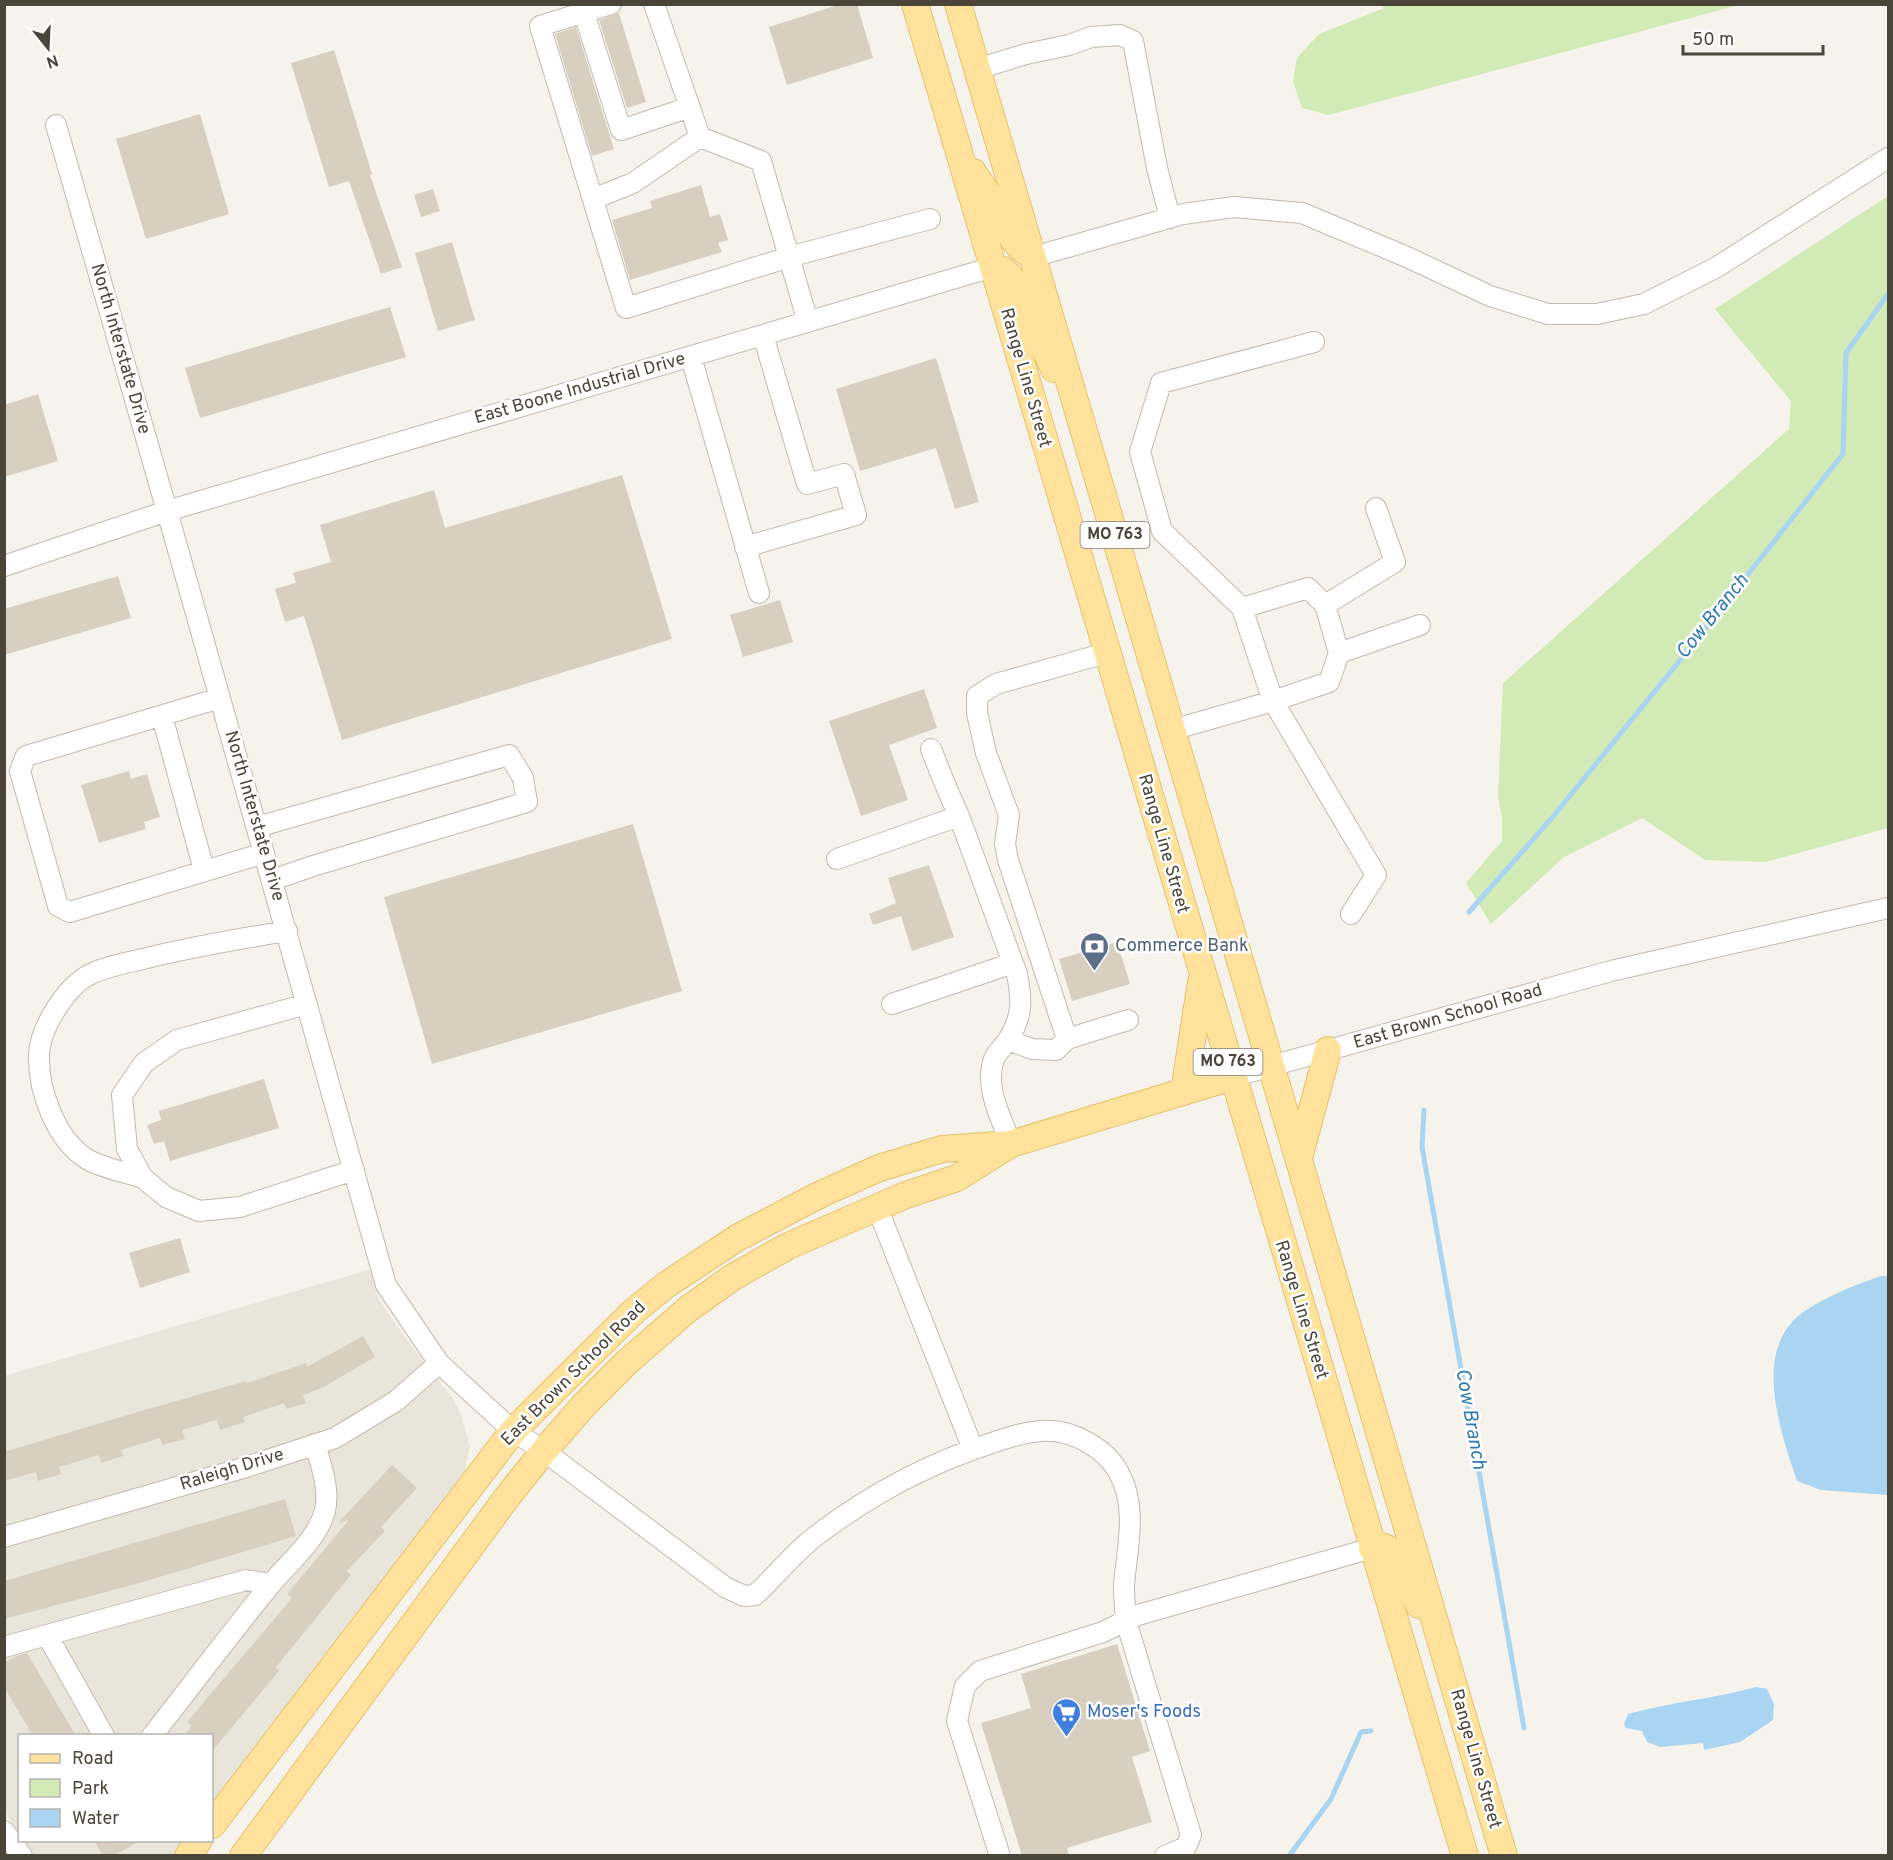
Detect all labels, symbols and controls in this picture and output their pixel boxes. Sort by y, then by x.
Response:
north arrow [18,18,78,78]
scale bar [1683,18,1822,56]
text: 50 m [1692,29,1734,52]
text: N [43,49,61,72]
street label: North Interstate Drive [85,261,155,437]
street label: Range Line Street [994,305,1056,451]
street label: East Boone Industrial Drive [472,348,688,430]
road number: MO 763 [1080,522,1150,548]
water label: Cow Branch [1671,569,1755,665]
street label: North Interstate Drive [219,728,289,904]
street label: Range Line Street [1132,771,1194,917]
bank icon: Commerce Bank [1078,930,1110,972]
place label: Commerce Bank [1115,935,1249,958]
street label: East Brown School Road [1351,979,1545,1055]
road number: MO 763 [1194,1049,1262,1075]
street label: Range Line Street [1269,1238,1333,1382]
street label: East Brown School Road [497,1297,651,1451]
water label: Cow Branch [1448,1366,1492,1472]
street label: Raleigh Drive [177,1443,287,1497]
street label: Range Line Street [1444,1686,1506,1832]
supermarket icon: Moser's Foods [1050,1696,1082,1738]
place label: Moser's Foods [1087,1701,1201,1724]
legend [18,1734,213,1842]
text: Road [72,1748,114,1771]
text: Park [72,1778,109,1801]
text: Water [72,1808,119,1831]

